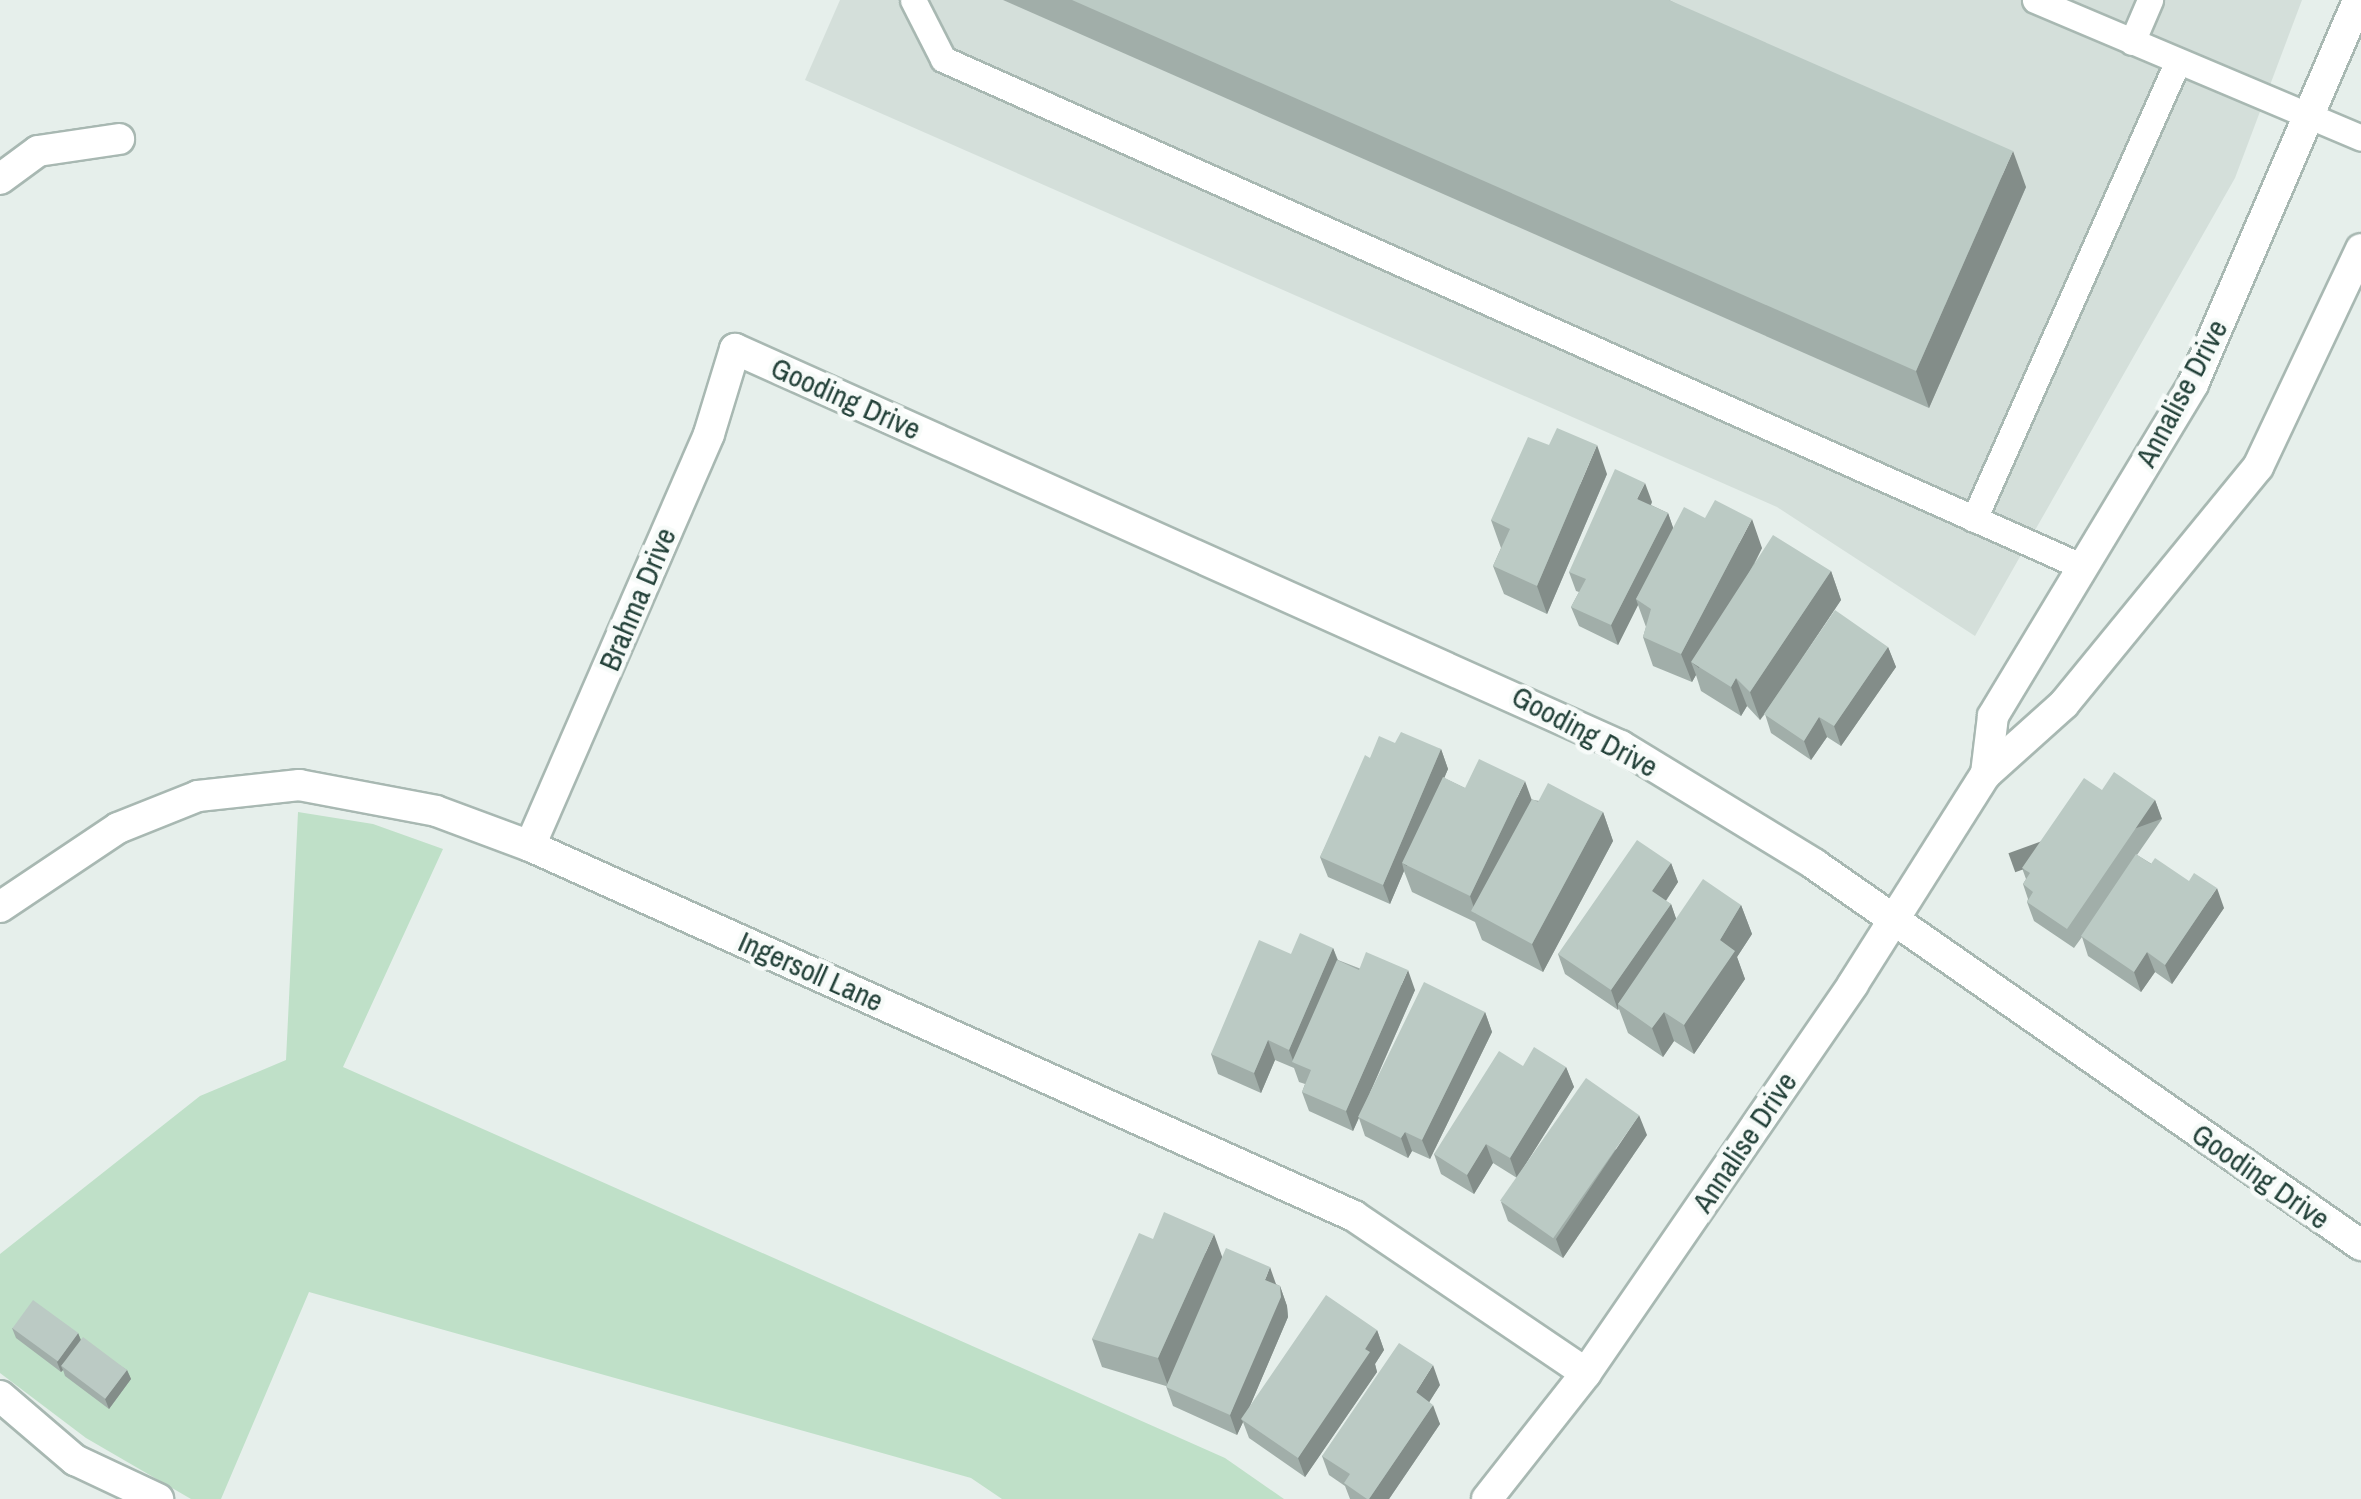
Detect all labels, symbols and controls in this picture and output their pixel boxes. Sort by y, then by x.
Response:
street label: Annalise Drive [2127,313,2235,473]
street label: Gooding Drive [766,349,926,447]
street label: Brahma Drive [591,522,683,676]
street label: Gooding Drive [1506,678,1664,784]
street label: Ingersoll Lane [733,923,889,1019]
street label: Annalise Drive [1684,1065,1804,1219]
street label: Gooding Drive [2185,1115,2337,1237]

